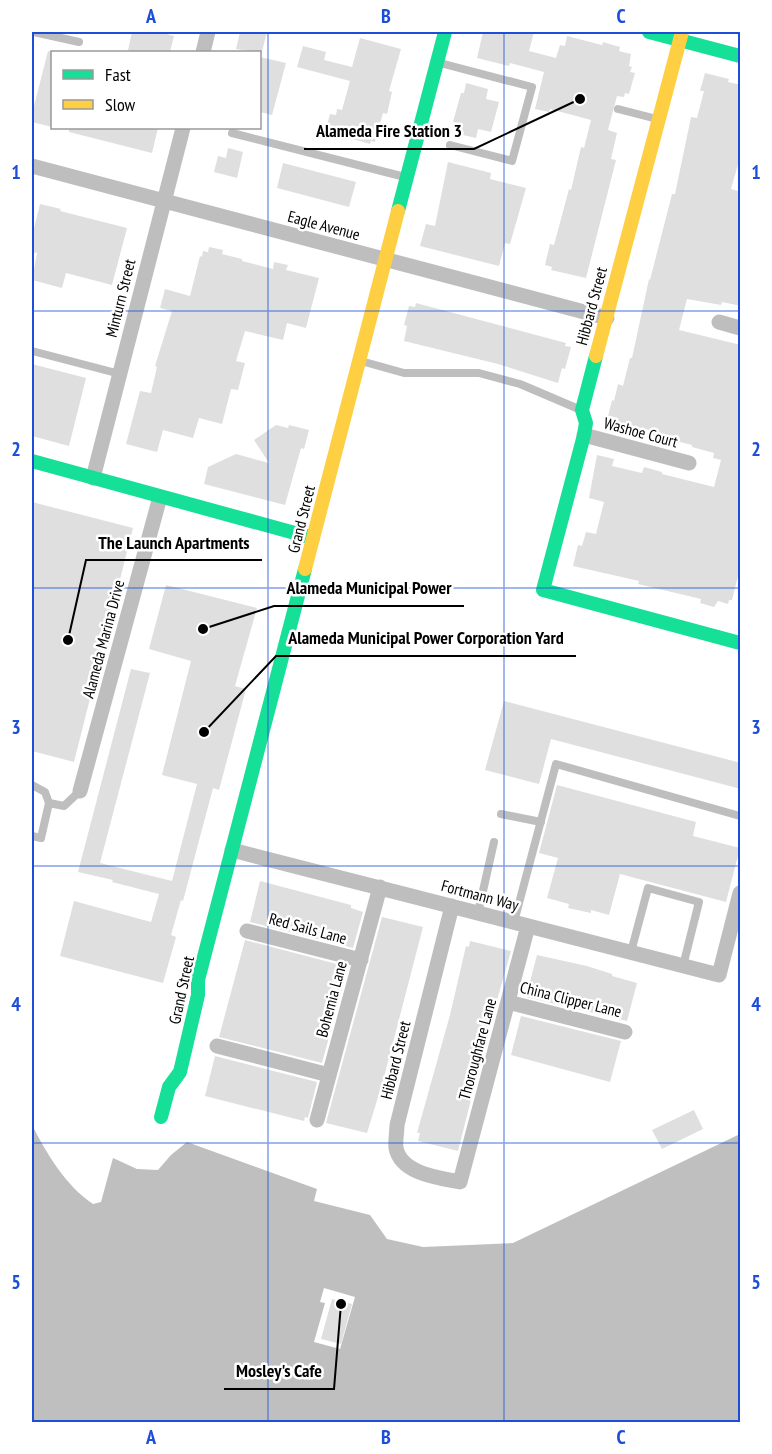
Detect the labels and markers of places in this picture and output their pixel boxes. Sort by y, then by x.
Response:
callout: Alameda Fire Station 3 [304,113,474,149]
callout: The Launch Apartments [86,524,262,560]
callout: Alameda Municipal Power [274,570,464,606]
callout: Alameda Municipal Power Corporation Yard [276,620,576,656]
callout: Mosley's Cafe [224,1353,334,1389]

